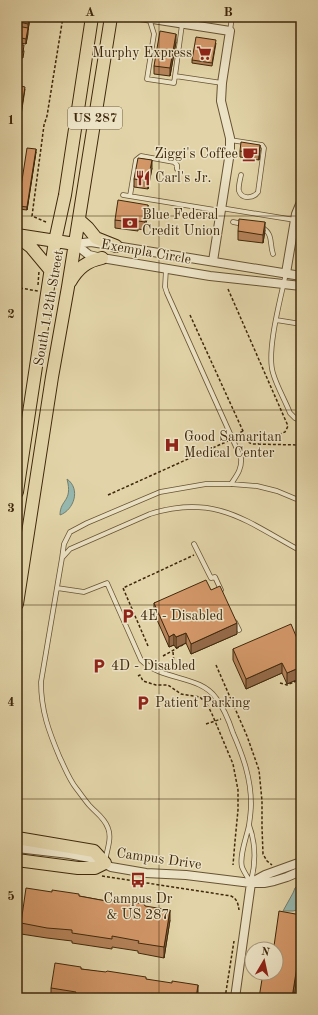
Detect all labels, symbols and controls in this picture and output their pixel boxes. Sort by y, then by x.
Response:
text: A [85,6,95,19]
text: B [223,6,233,19]
supermarket icon: Murphy Express [195,44,213,62]
place label: Murphy Express [92,46,192,60]
road number: US 287 [68,107,122,129]
text: 1 [7,114,15,127]
cafe icon: Ziggi's Coffee [241,145,259,163]
place label: Ziggi's Coffee [154,147,238,161]
restaurant icon: Carl's Jr. [134,169,152,187]
place label: Carl's Jr. [155,171,211,185]
place label: Blue Federal Credit Union [142,208,221,238]
bank icon: Blue Federal Credit Union [121,214,139,232]
street label: Exempla Circle [100,237,192,267]
street label: South 112th Street [32,249,66,367]
text: 2 [7,308,15,321]
place label: Good Samaritan Medical Center [184,430,282,460]
hospital icon: Good Samaritan Medical Center [163,436,181,454]
text: 3 [7,502,15,515]
parking icon: 4E - Disabled [119,607,137,625]
place label: 4E - Disabled [140,609,223,623]
parking icon: 4D - Disabled [90,657,108,675]
place label: 4D - Disabled [111,659,195,673]
parking icon: Patient Parking [134,694,152,712]
text: 4 [7,696,15,709]
place label: Patient Parking [155,696,250,710]
street label: Campus Drive [116,846,202,872]
bus stop icon: Campus Dr & US 287 [129,871,147,889]
text: 5 [7,890,15,903]
place label: Campus Dr & US 287 [104,892,173,922]
north arrow [244,941,284,981]
text: N [260,947,271,959]

